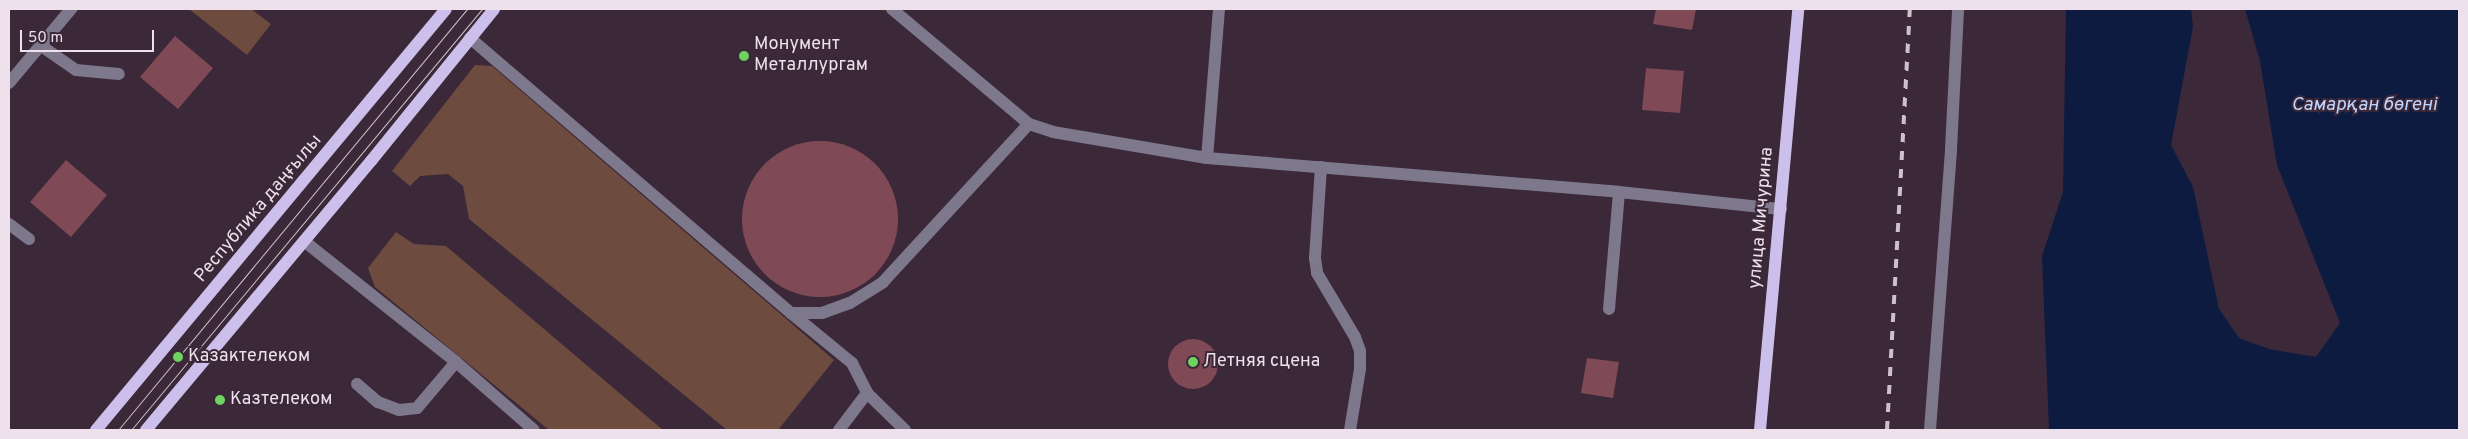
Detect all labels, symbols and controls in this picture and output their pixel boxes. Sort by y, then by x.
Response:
scale bar [22,20,156,52]
text: 50 m [28,29,63,48]
place label: Монумент Металлургам [754,35,868,78]
marker: Монумент Металлургам [738,50,750,62]
water label: Самарқан бөгені [2291,95,2437,117]
street label: Республика даңғылы [191,131,327,287]
street label: улица Мичурина [1745,146,1779,290]
place label: Казактелеком [188,346,310,368]
marker: Казактелеком [172,351,184,363]
place label: Летняя сцена [1203,351,1320,373]
marker: Летняя сцена [1187,356,1199,368]
place label: Казтелеком [230,389,332,411]
marker: Казтелеком [214,394,226,406]

